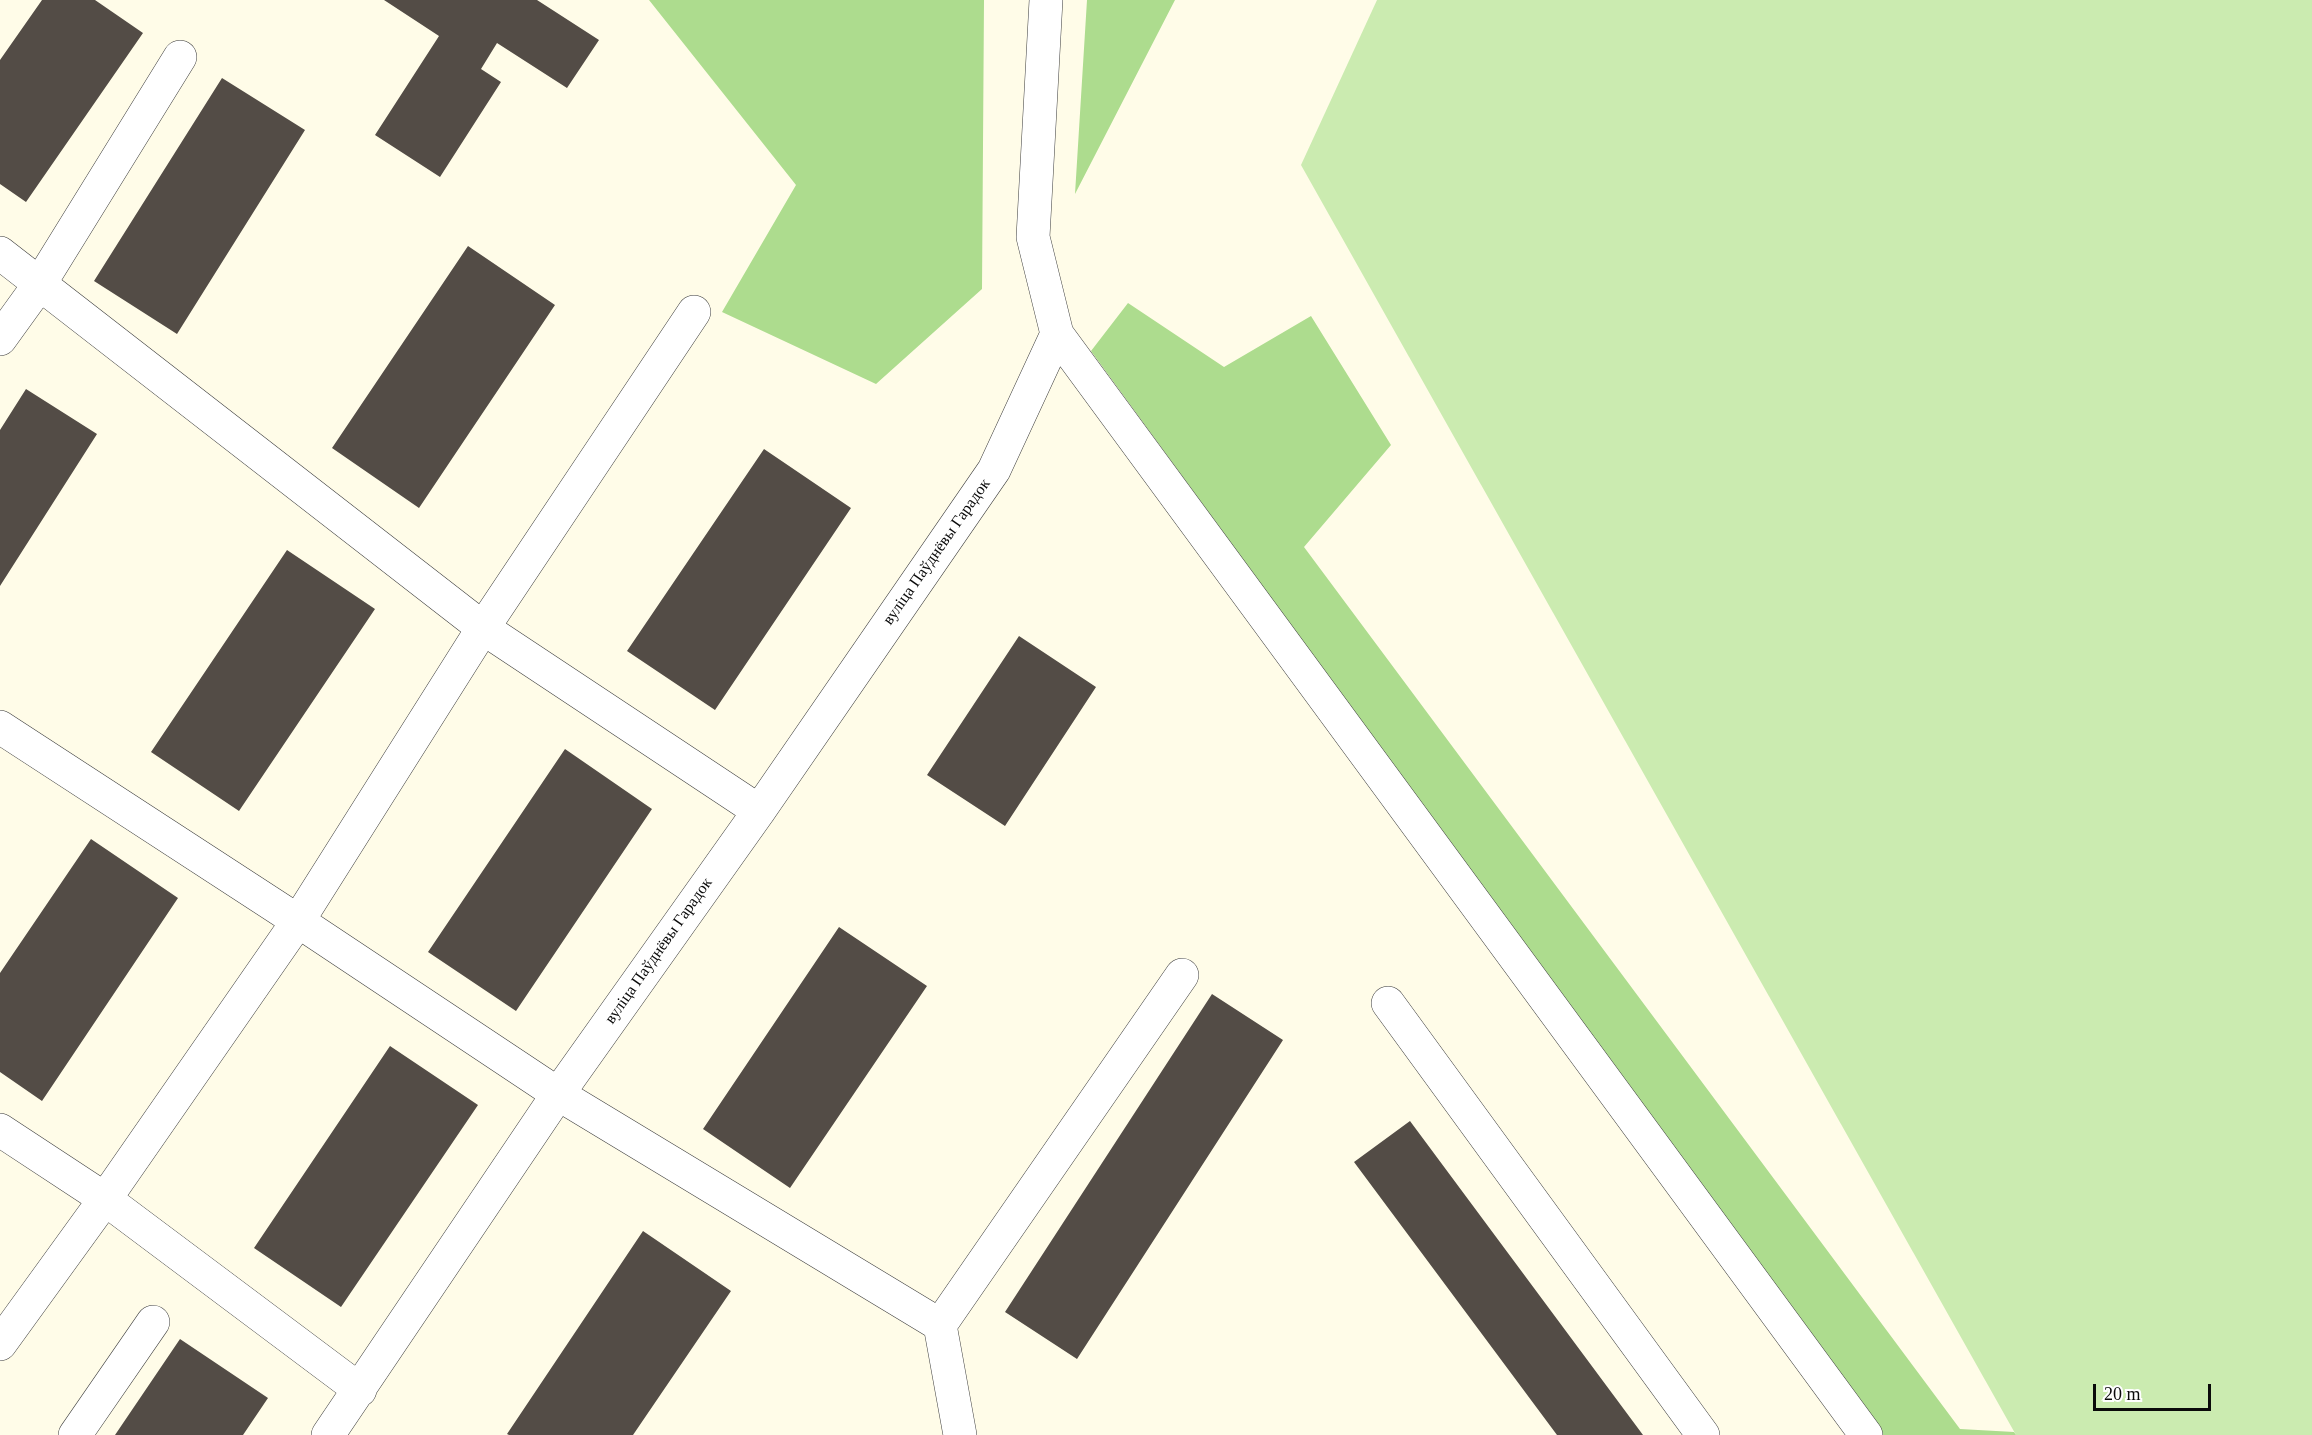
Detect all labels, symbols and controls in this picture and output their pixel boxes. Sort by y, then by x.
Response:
street label: вуліца Паўднёвы Гарадок [879,475,995,629]
street label: вуліца Паўднёвы Гарадок [601,874,717,1028]
scale bar [2096,1372,2214,1410]
text: 20 m [2104,1384,2141,1404]

